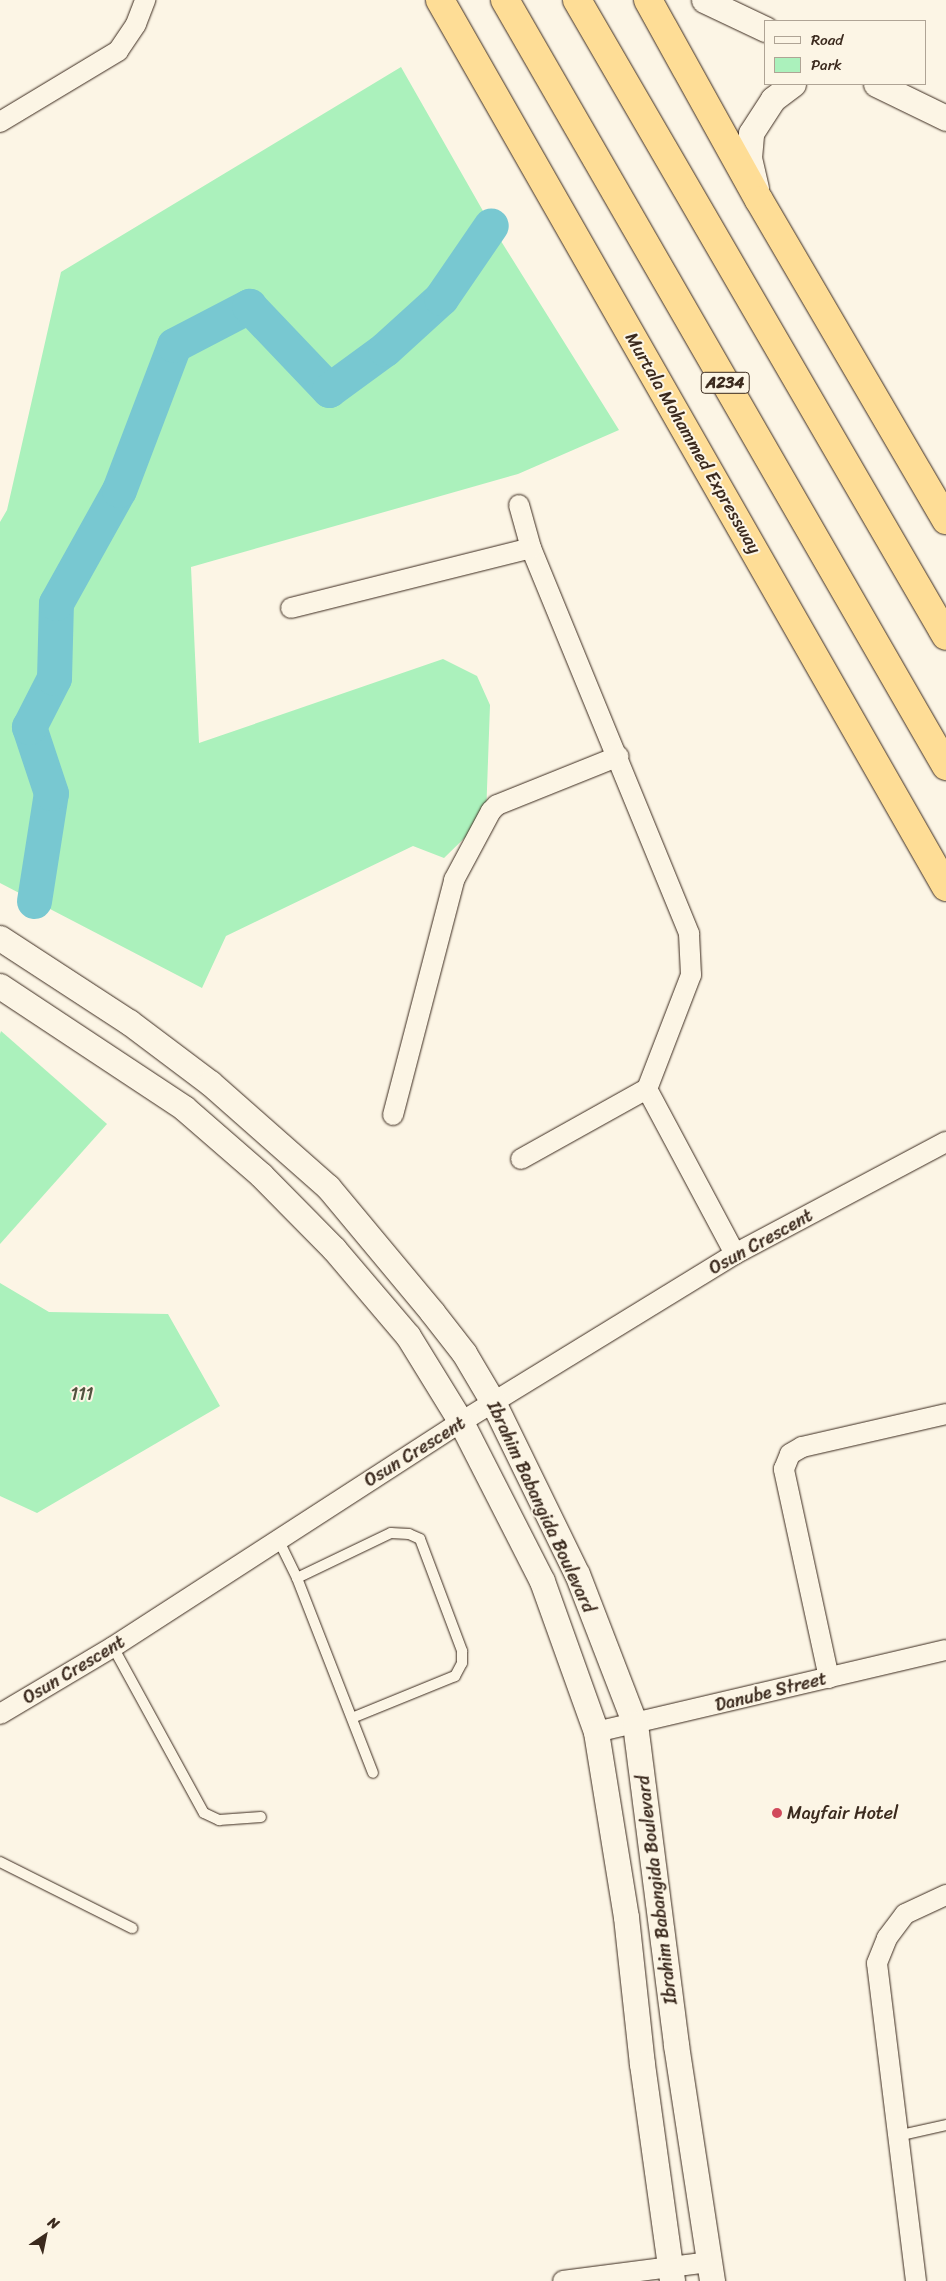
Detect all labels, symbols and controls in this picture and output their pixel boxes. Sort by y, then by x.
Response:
legend [764,20,926,85]
text: Road [811,27,843,53]
text: Park [811,52,842,78]
street label: Murtala Mohammed Expressway [620,328,766,558]
road number: A234 [700,369,750,396]
street label: Osun Crescent [705,1204,817,1280]
park label: 111 [70,1383,94,1405]
street label: Ibrahim Babangida Boulevard [482,1398,600,1616]
street label: Osun Crescent [360,1412,470,1492]
street label: Osun Crescent [19,1631,129,1709]
street label: Danube Street [713,1668,829,1716]
street label: Ibrahim Babangida Boulevard [632,1774,682,2006]
place label: Mayfair Hotel [787,1802,898,1824]
marker: Mayfair Hotel [771,1807,783,1819]
text: N [43,2210,65,2236]
north arrow [20,2211,70,2261]

